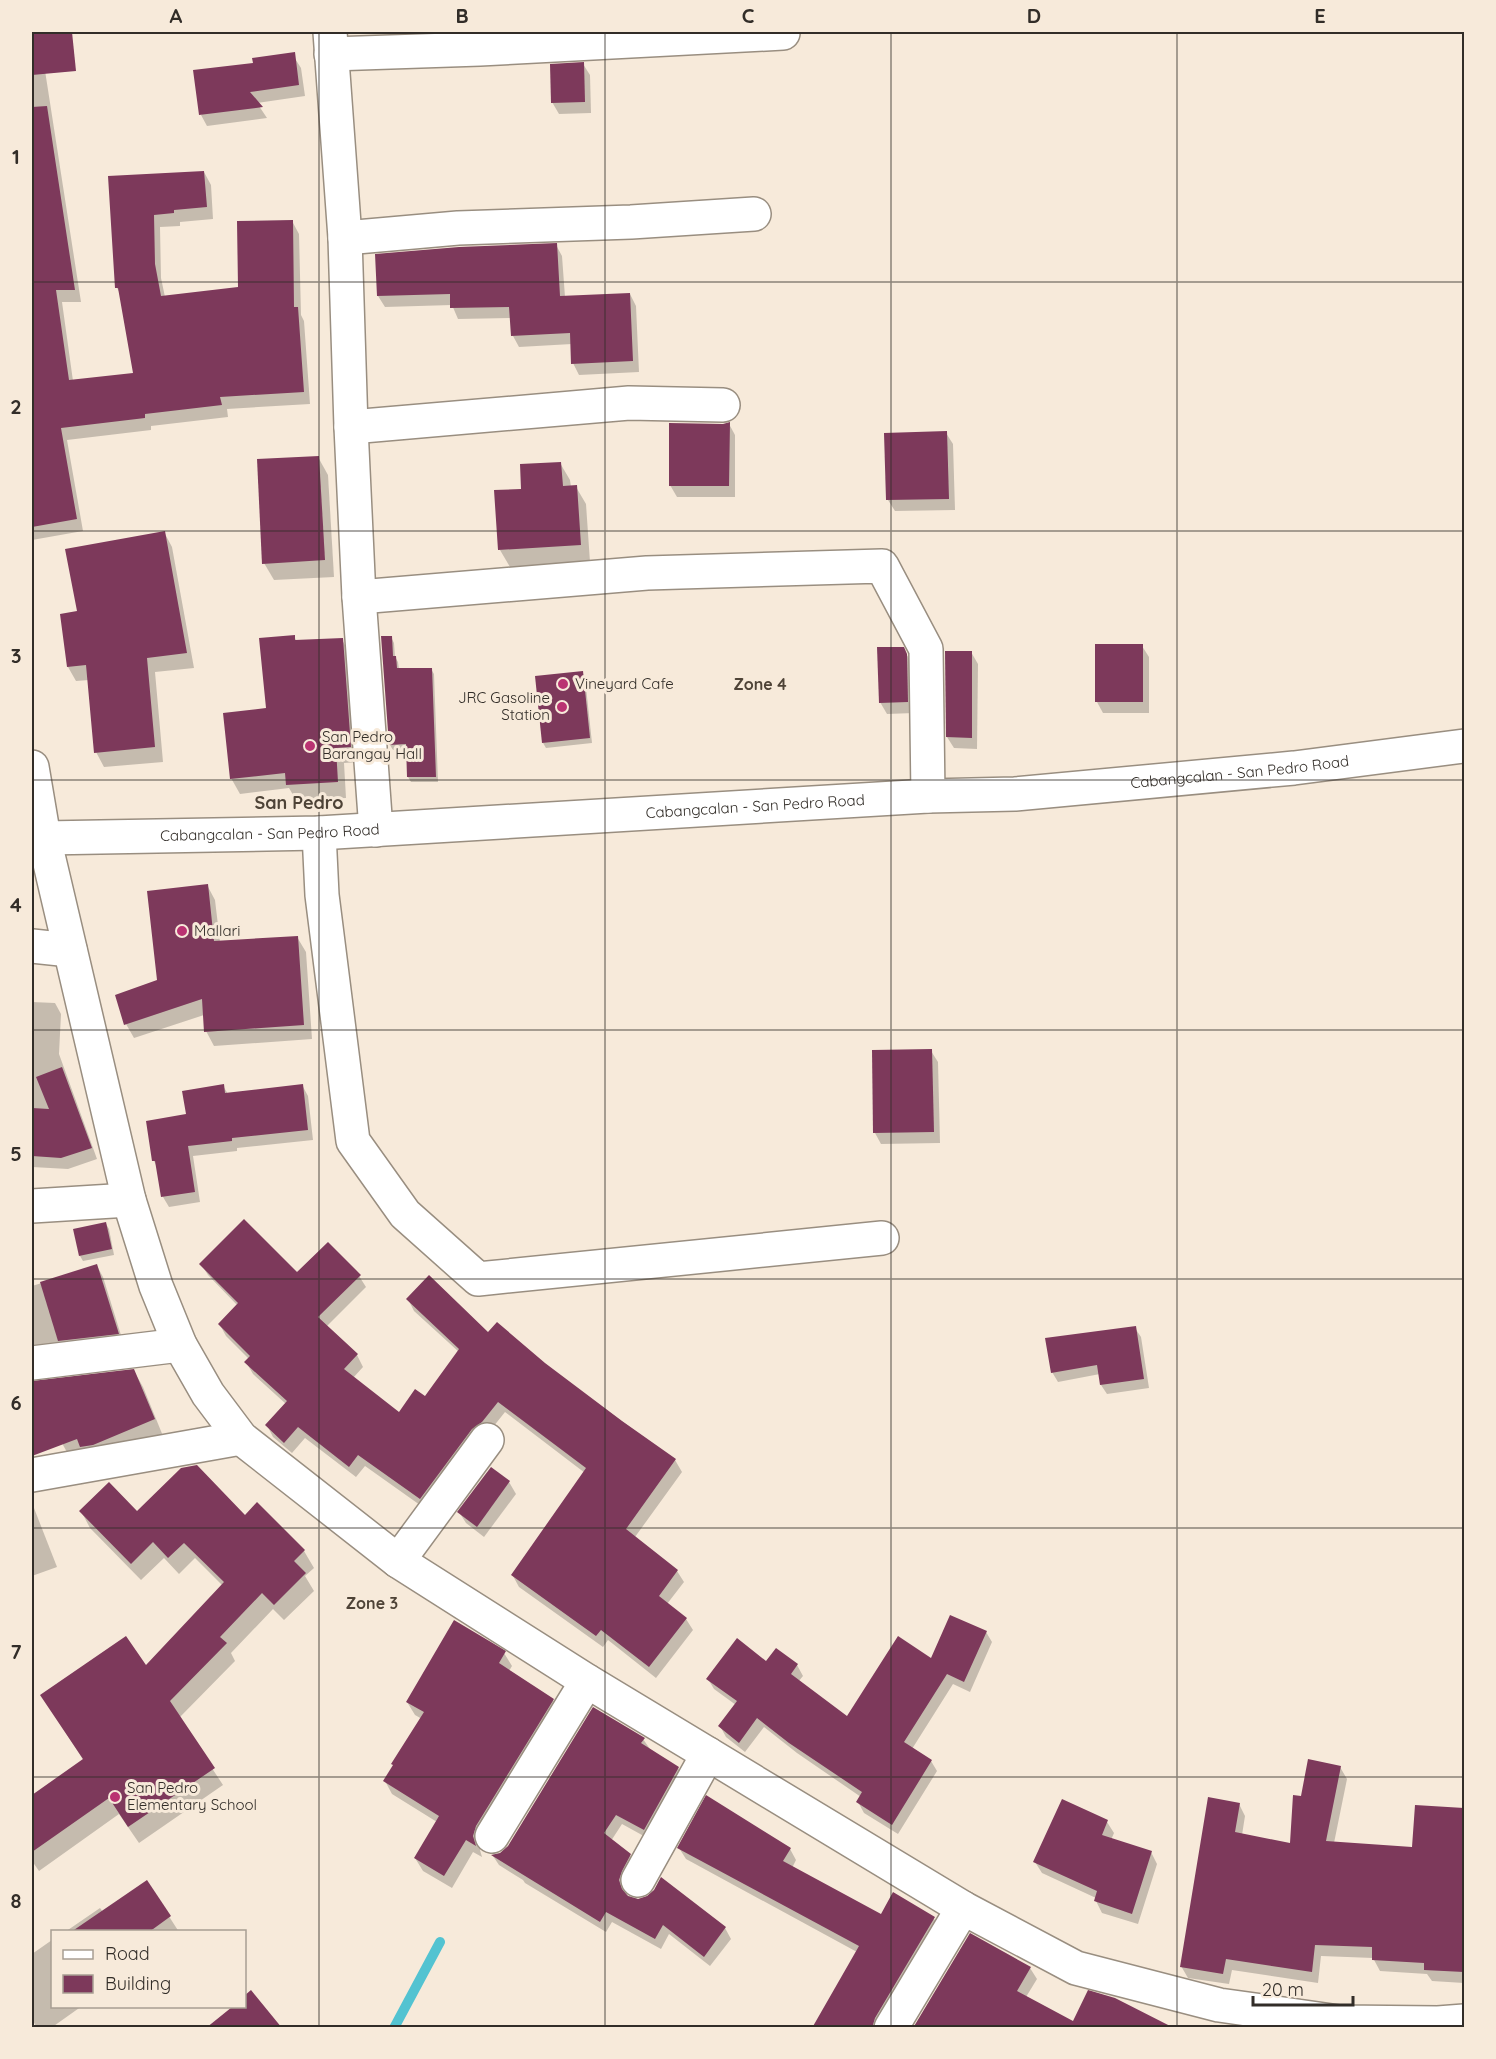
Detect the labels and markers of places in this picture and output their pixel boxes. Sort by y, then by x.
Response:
place label: Vineyard Cafe [575,674,674,693]
marker: Vineyard Cafe [556,677,570,691]
place label: JRC Gasoline Station [458,688,550,724]
marker: JRC Gasoline Station [555,700,569,714]
place label: San Pedro Barangay Hall [322,727,422,763]
marker: San Pedro Barangay Hall [303,739,317,753]
place label: Mallari [194,921,240,940]
marker: Mallari [175,924,189,938]
place label: San Pedro Elementary School [127,1778,257,1814]
marker: San Pedro Elementary School [108,1790,122,1804]

